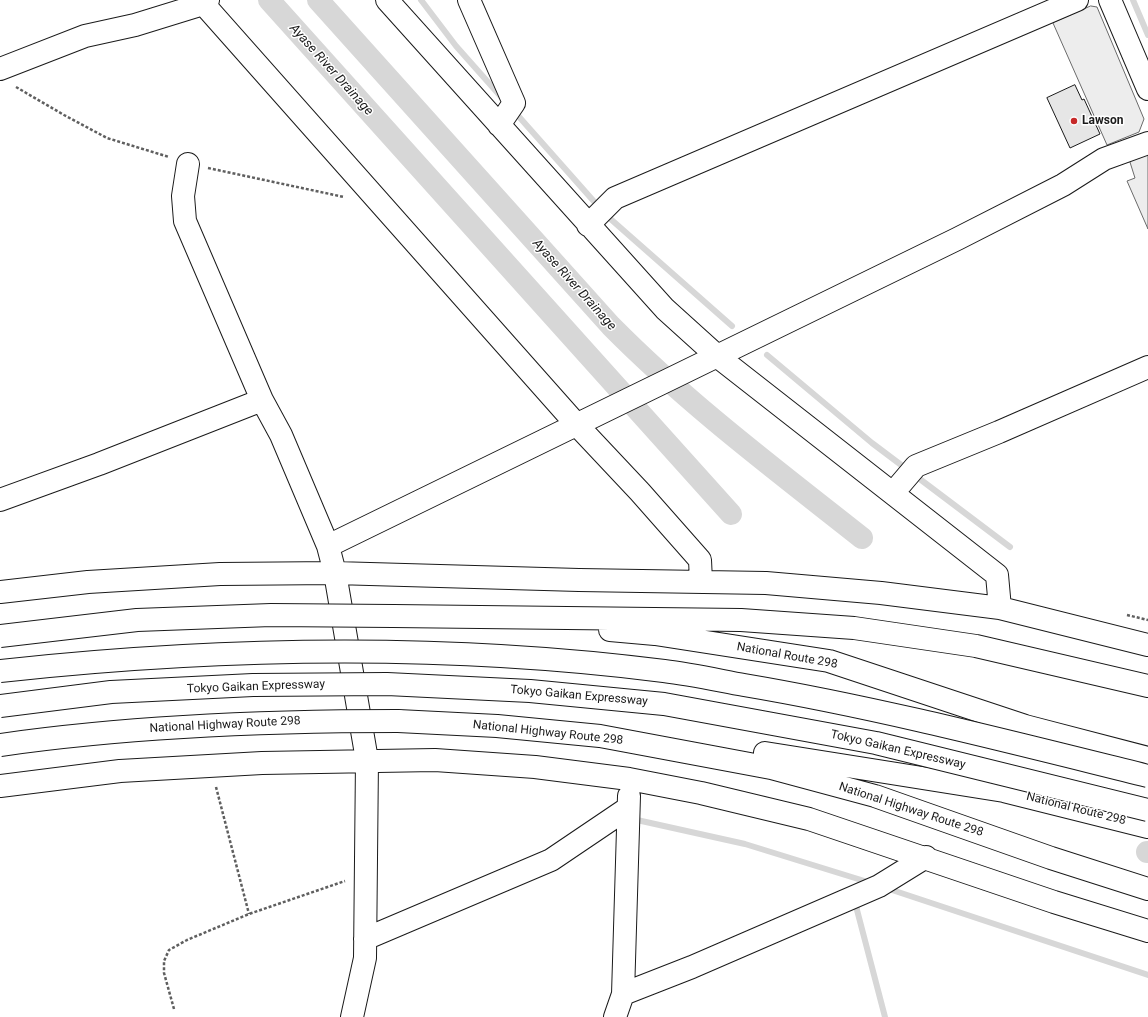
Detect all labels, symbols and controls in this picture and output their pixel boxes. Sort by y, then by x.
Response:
water label: Ayase River Drainage [286,21,376,119]
place label: Lawson [1082,114,1123,128]
marker: Lawson [1069,116,1079,126]
water label: Ayase River Drainage [529,236,619,334]
street label: National Route 298 [735,640,839,672]
street label: Tokyo Gaikan Expressway [187,677,325,697]
street label: Tokyo Gaikan Expressway [510,683,648,709]
street label: National Highway Route 298 [149,714,301,736]
street label: National Highway Route 298 [472,718,624,748]
street label: Tokyo Gaikan Expressway [829,727,967,773]
street label: National Highway Route 298 [837,780,985,840]
street label: National Route 298 [1025,790,1127,828]

